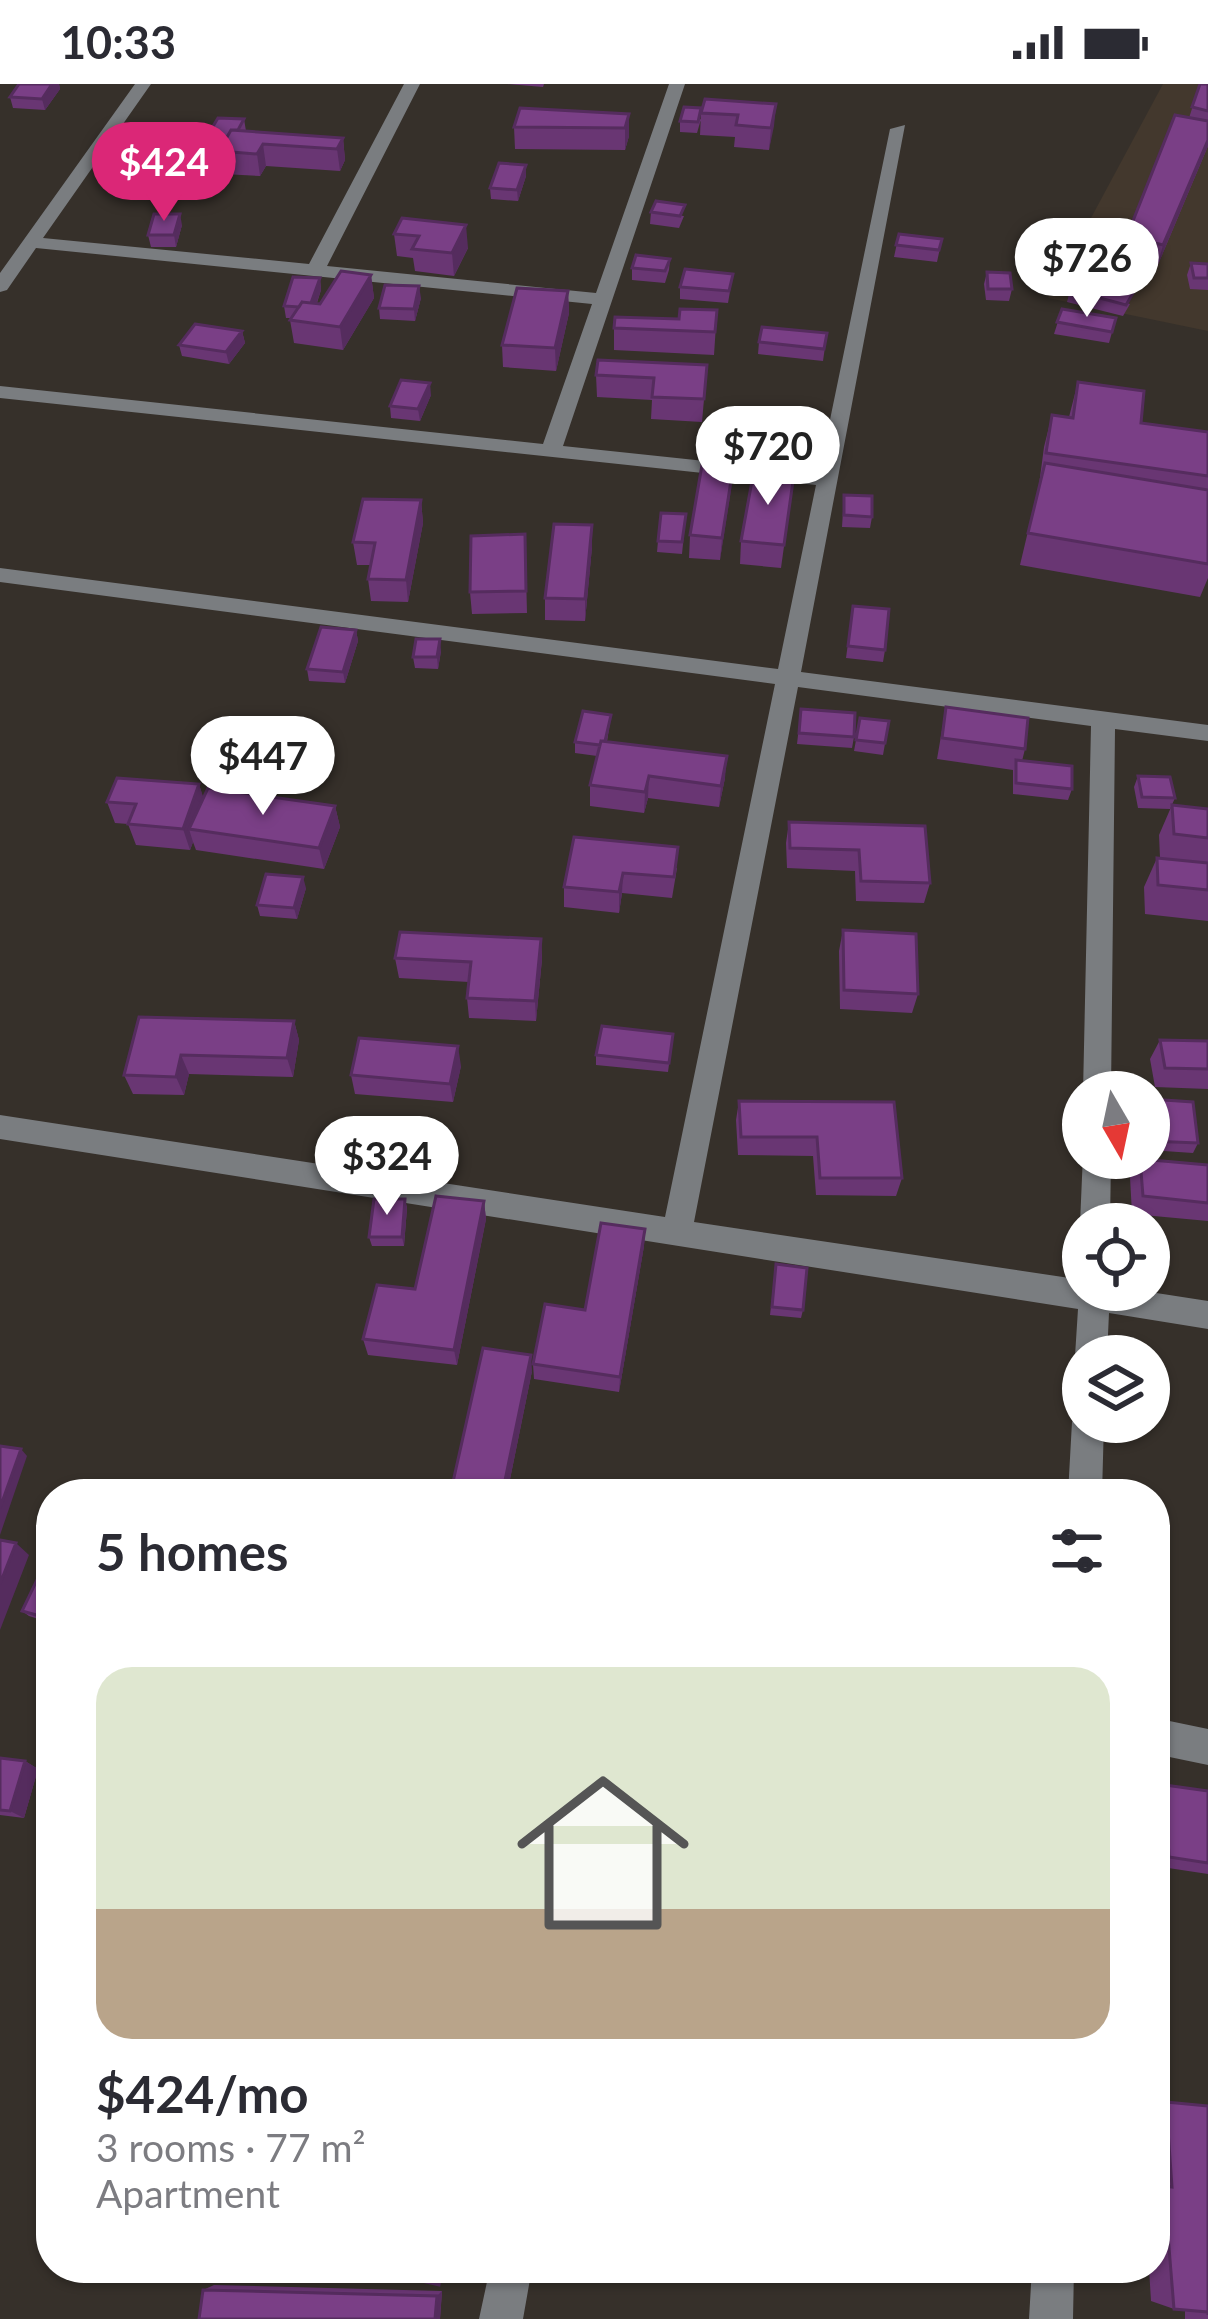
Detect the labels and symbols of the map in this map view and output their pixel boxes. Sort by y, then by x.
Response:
pin: $424 [93,122,235,224]
pin: $726 [1016,218,1158,320]
pin: $720 [697,406,839,508]
pin: $447 [192,716,334,818]
north arrow [1062,1071,1170,1179]
pin: $324 [316,1116,458,1218]

